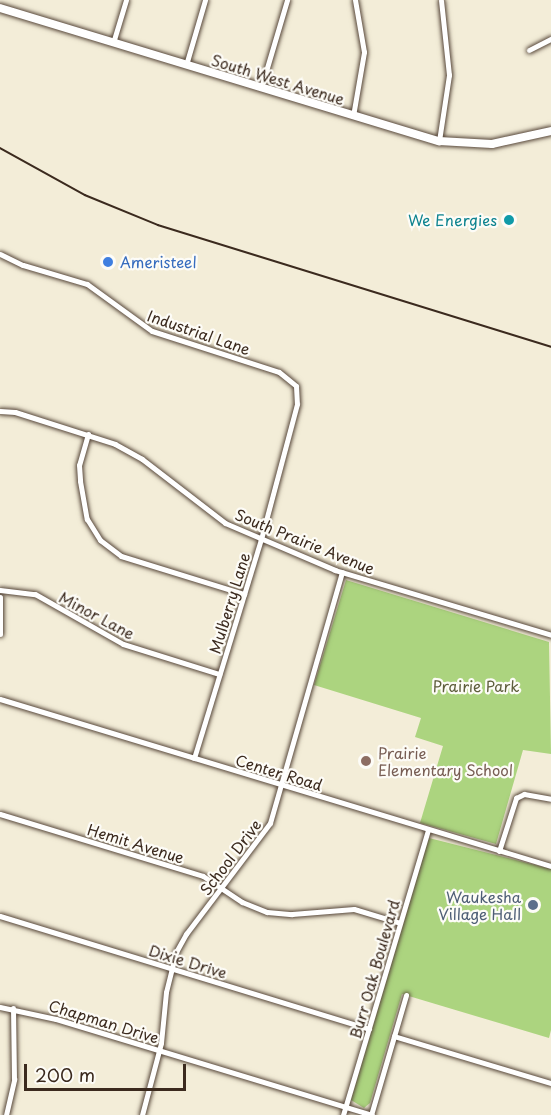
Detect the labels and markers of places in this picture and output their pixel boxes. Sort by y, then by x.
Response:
place label: We Energies [407,211,497,229]
marker: We Energies [502,213,516,227]
place label: Ameristeel [120,253,197,271]
marker: Ameristeel [101,255,115,269]
place label: Prairie Elementary School [378,743,513,778]
marker: Prairie Elementary School [359,754,373,768]
place label: Waukesha Village Hall [439,887,521,922]
marker: Waukesha Village Hall [526,898,540,912]

